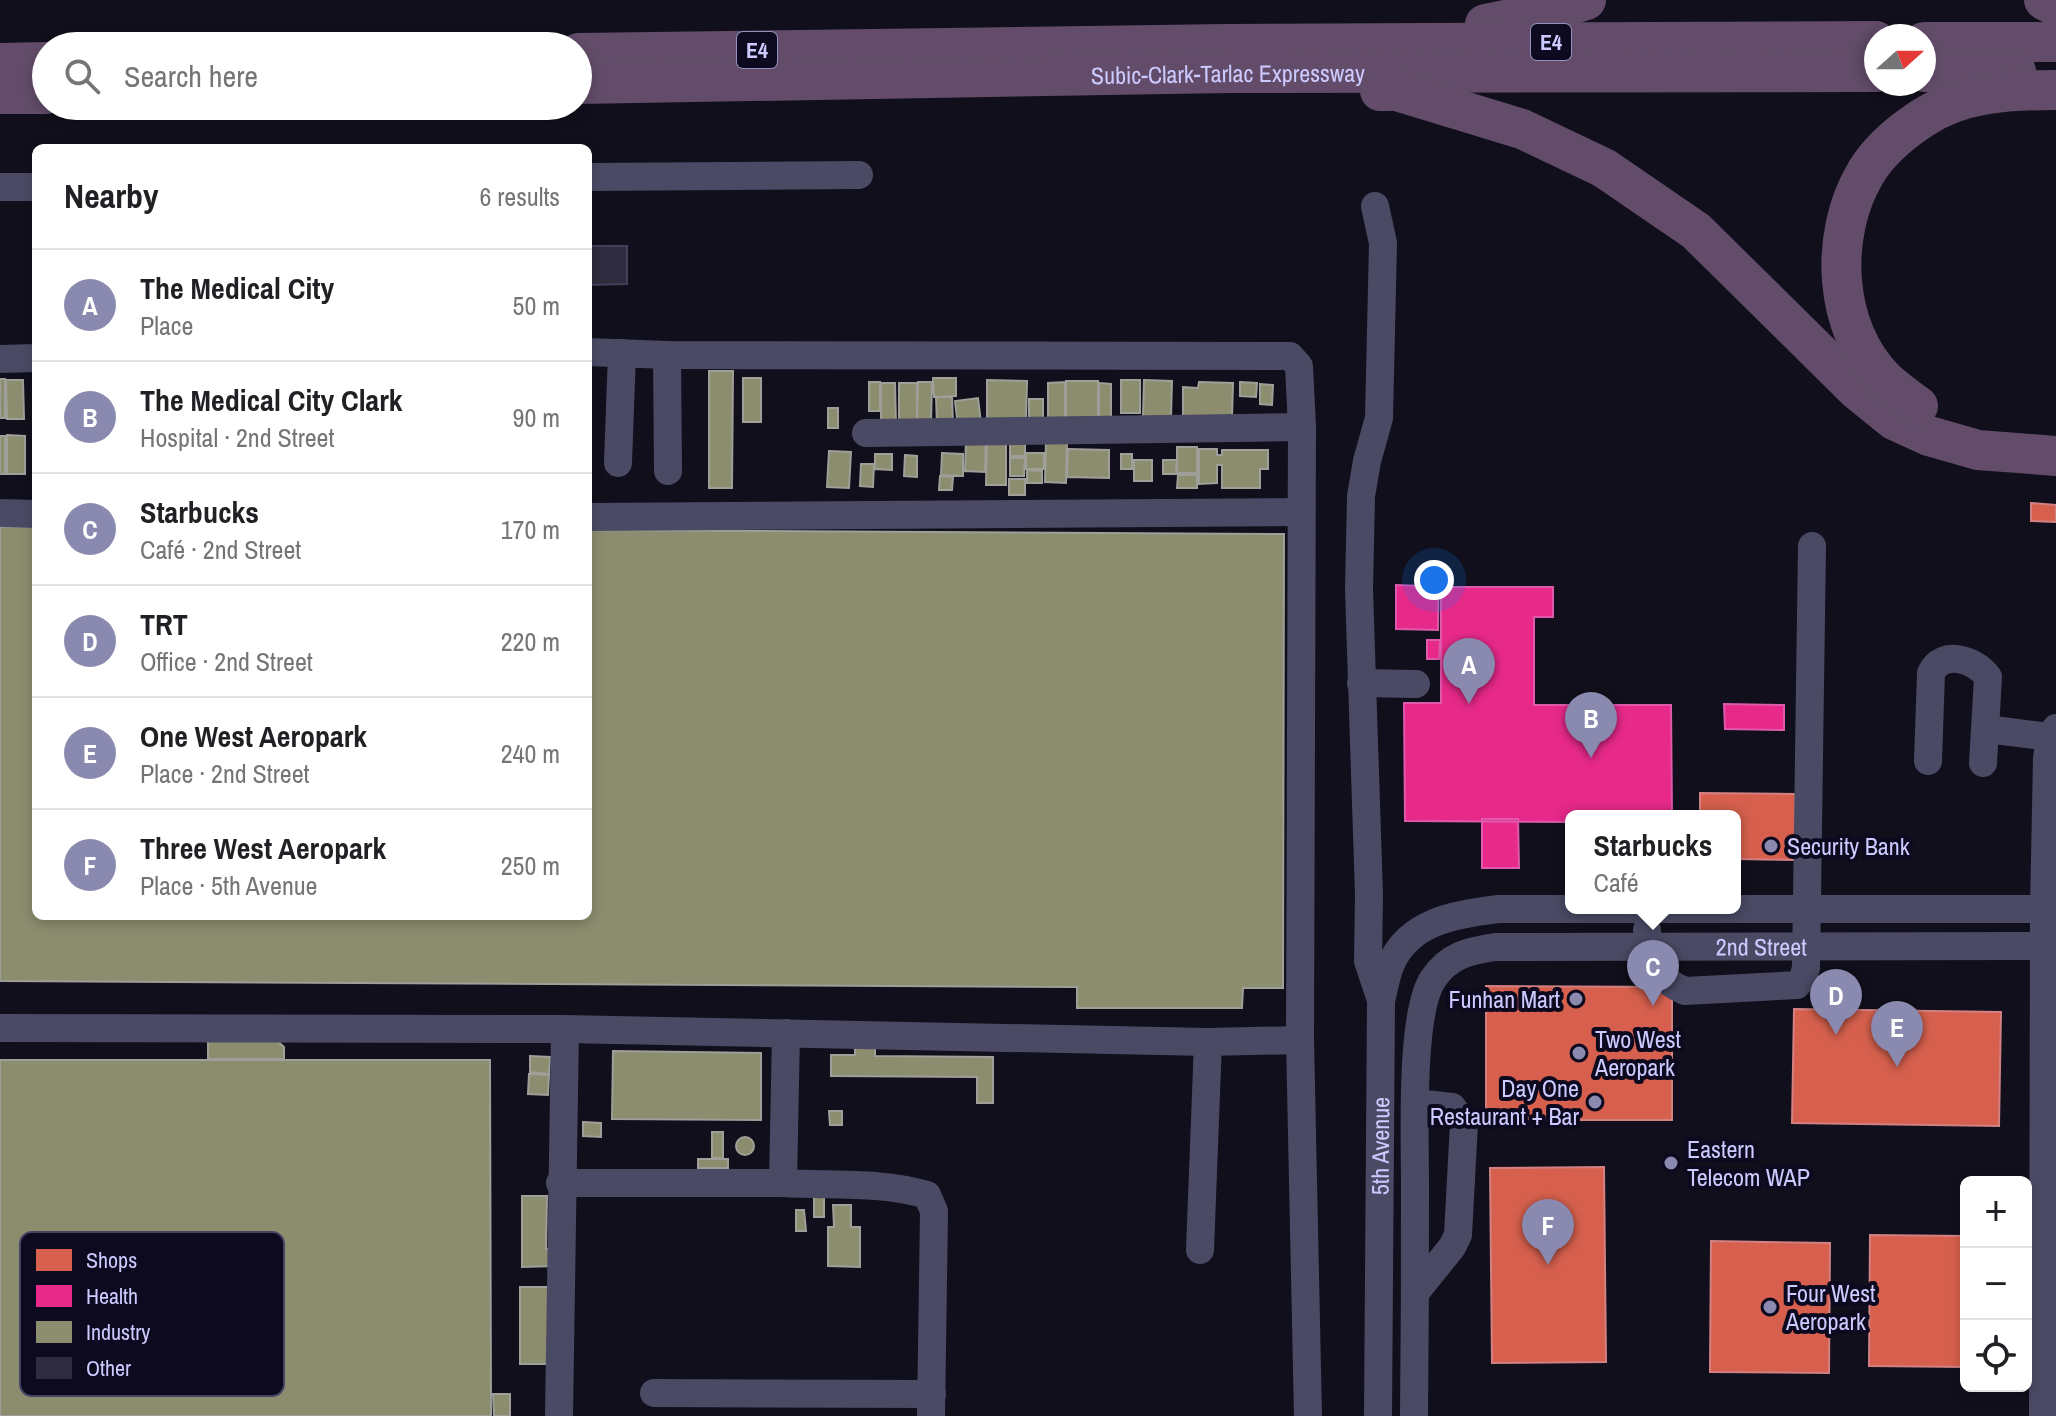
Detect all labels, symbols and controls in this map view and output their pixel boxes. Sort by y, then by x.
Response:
road number: E4 [1531,24,1571,60]
north arrow [1864,24,1936,96]
search box [32,32,592,120]
road number: E4 [737,32,777,68]
icon: search [60,54,104,98]
text: Search here [124,56,258,96]
street label: Subic-Clark-Tarlac Expressway [1091,57,1365,91]
text: Nearby [64,173,159,219]
text: 6 results [479,179,560,214]
text: The Medical City [140,268,334,308]
text: A [82,288,98,323]
text: 50 m [513,288,560,323]
text: Place [140,308,193,343]
text: The Medical City Clark [140,380,403,420]
text: B [82,400,98,435]
text: 90 m [513,400,560,435]
text: Hospital · 2nd Street [140,420,334,455]
text: Starbucks [140,492,259,532]
text: C [82,512,98,547]
text: 170 m [501,512,560,547]
text: Café · 2nd Street [140,532,301,567]
your location [1414,560,1454,600]
text: TRT [140,604,188,644]
text: D [82,624,98,659]
text: 220 m [501,624,560,659]
pin: A [1443,638,1495,704]
text: Office · 2nd Street [140,644,313,679]
pin: B [1565,692,1617,758]
text: One West Aeropark [140,716,367,756]
text: E [83,736,97,771]
text: 240 m [501,736,560,771]
text: Place · 2nd Street [140,756,310,791]
popup [1565,810,1741,914]
text: Starbucks [1594,825,1712,865]
text: Three West Aeropark [140,828,386,868]
place label: Security Bank [1787,830,1910,862]
marker: Security Bank [1762,837,1780,855]
text: F [83,848,97,883]
text: 250 m [501,848,560,883]
text: Café [1594,865,1639,900]
text: Place · 5th Avenue [140,868,317,903]
street label: 2nd Street [1716,930,1807,963]
pin: C [1627,940,1679,1006]
pin: D [1810,969,1862,1035]
place label: Funhan Mart [1448,983,1561,1015]
marker: Funhan Mart [1567,990,1585,1008]
pin: E [1871,1001,1923,1067]
place label: Two West Aeropark [1594,1023,1682,1083]
marker: Two West Aeropark [1570,1044,1588,1062]
place label: Day One Restaurant + Bar [1430,1072,1579,1132]
marker: Day One Restaurant + Bar [1586,1093,1604,1111]
street label: 5th Avenue [1364,1097,1396,1195]
place label: Eastern Telecom WAP [1687,1133,1810,1193]
marker: Eastern Telecom WAP [1662,1154,1680,1172]
map controls [1960,1176,2032,1392]
button: + [1960,1176,2032,1248]
pin: F [1522,1199,1574,1265]
legend [20,1232,284,1396]
text: Shops [86,1245,137,1275]
button: − [1960,1248,2032,1320]
place label: Four West Aeropark [1785,1277,1876,1337]
text: Health [86,1281,138,1311]
marker: Four West Aeropark [1761,1298,1779,1316]
text: Industry [86,1317,150,1347]
button: locate [1960,1320,2032,1392]
text: Other [86,1353,131,1383]

